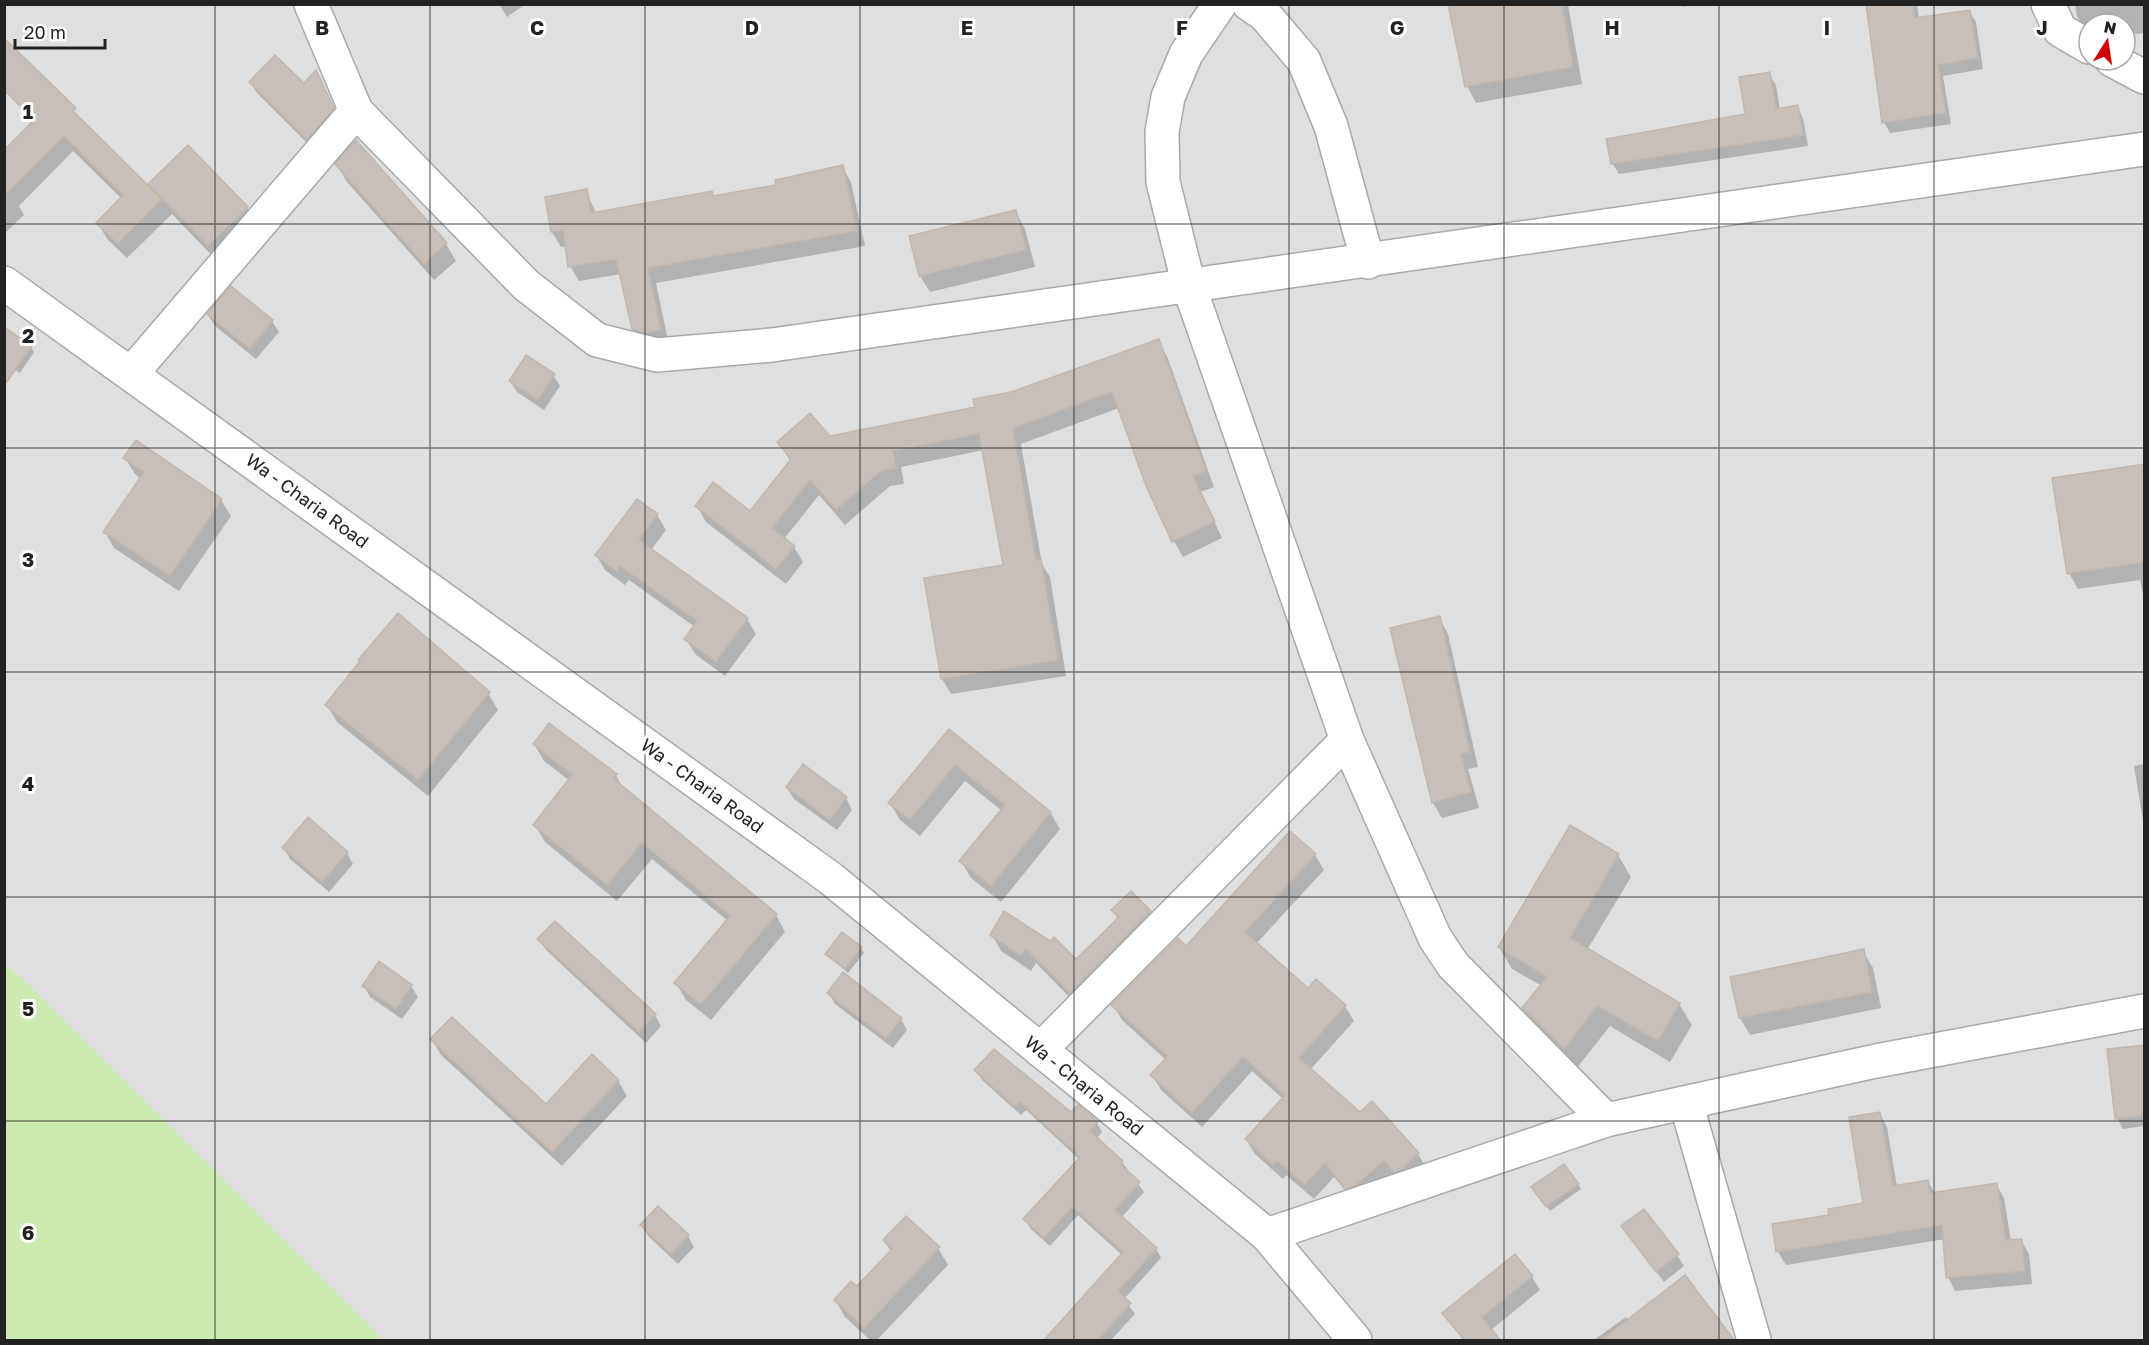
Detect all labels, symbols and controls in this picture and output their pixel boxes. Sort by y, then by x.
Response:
scale bar [15,12,105,50]
north arrow [2077,12,2137,72]
text: B [315,15,329,39]
text: C [530,15,544,39]
text: D [745,15,759,39]
text: E [961,15,973,39]
text: F [1176,15,1188,39]
text: G [1390,15,1404,39]
text: H [1604,15,1620,39]
text: I [1824,15,1830,39]
text: J [2036,15,2048,39]
text: N [2102,16,2118,38]
text: 20 m [24,21,66,43]
text: 1 [23,99,33,123]
text: 2 [22,323,34,347]
street label: Wa - Charia Road [242,448,373,552]
text: 3 [22,547,34,571]
street label: Wa - Charia Road [637,733,768,837]
text: 4 [22,771,34,795]
text: 5 [22,996,34,1020]
street label: Wa - Charia Road [1021,1031,1149,1140]
text: 6 [22,1220,34,1244]

